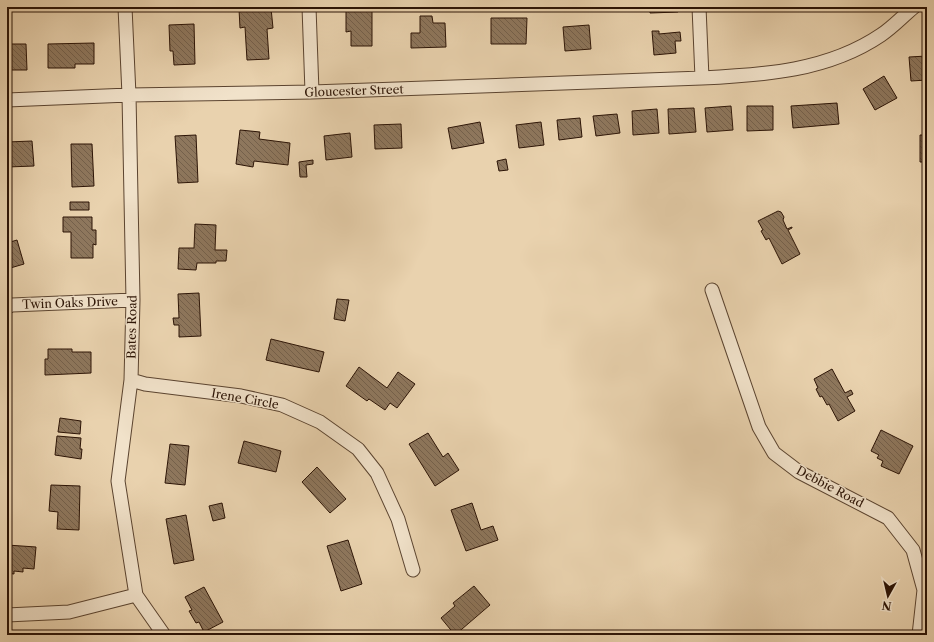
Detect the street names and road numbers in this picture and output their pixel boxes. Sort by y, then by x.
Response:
street label: Gloucester Street [304,81,405,100]
street label: Twin Oaks Drive [22,293,118,312]
street label: Bates Road [123,294,140,359]
street label: Irene Circle [210,385,280,412]
street label: Debbie Road [794,463,867,511]

